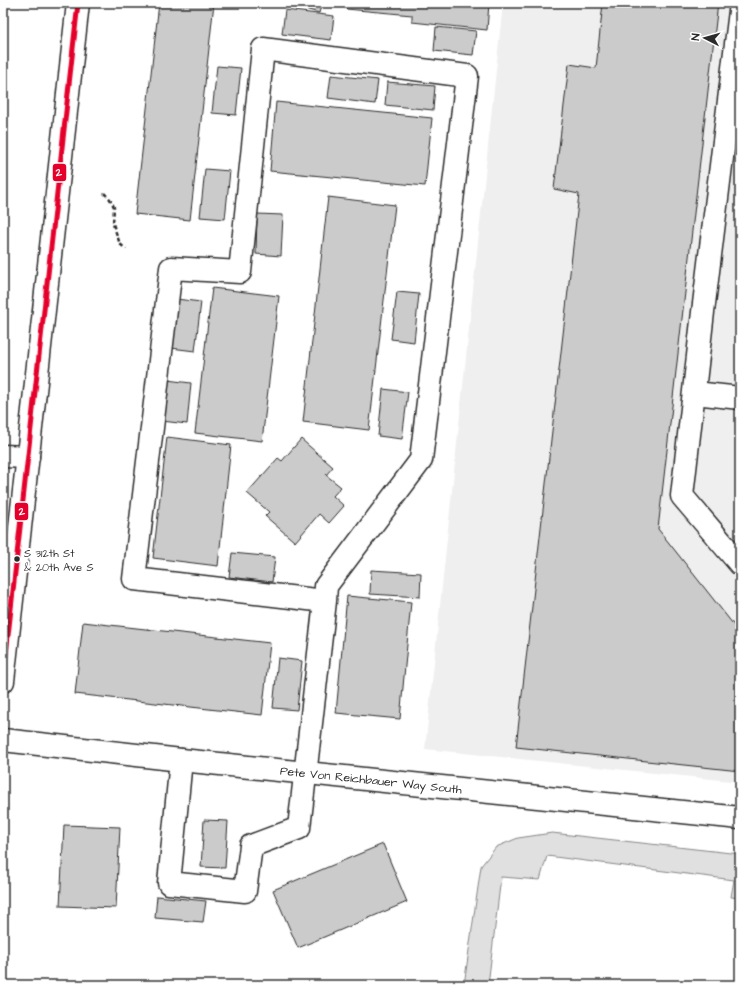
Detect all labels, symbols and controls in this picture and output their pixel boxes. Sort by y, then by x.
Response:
north arrow [685,18,725,58]
text: N [688,33,703,41]
line badge: 2 [52,163,67,182]
text: 2 [55,165,63,180]
line badge: 2 [14,502,29,521]
text: 2 [18,504,26,519]
place label: S 312th St & 20th Ave S [24,546,93,575]
marker: S 312th St & 20th Ave S [12,554,22,564]
street label: Pete Von Reichbauer Way South [279,762,463,800]

